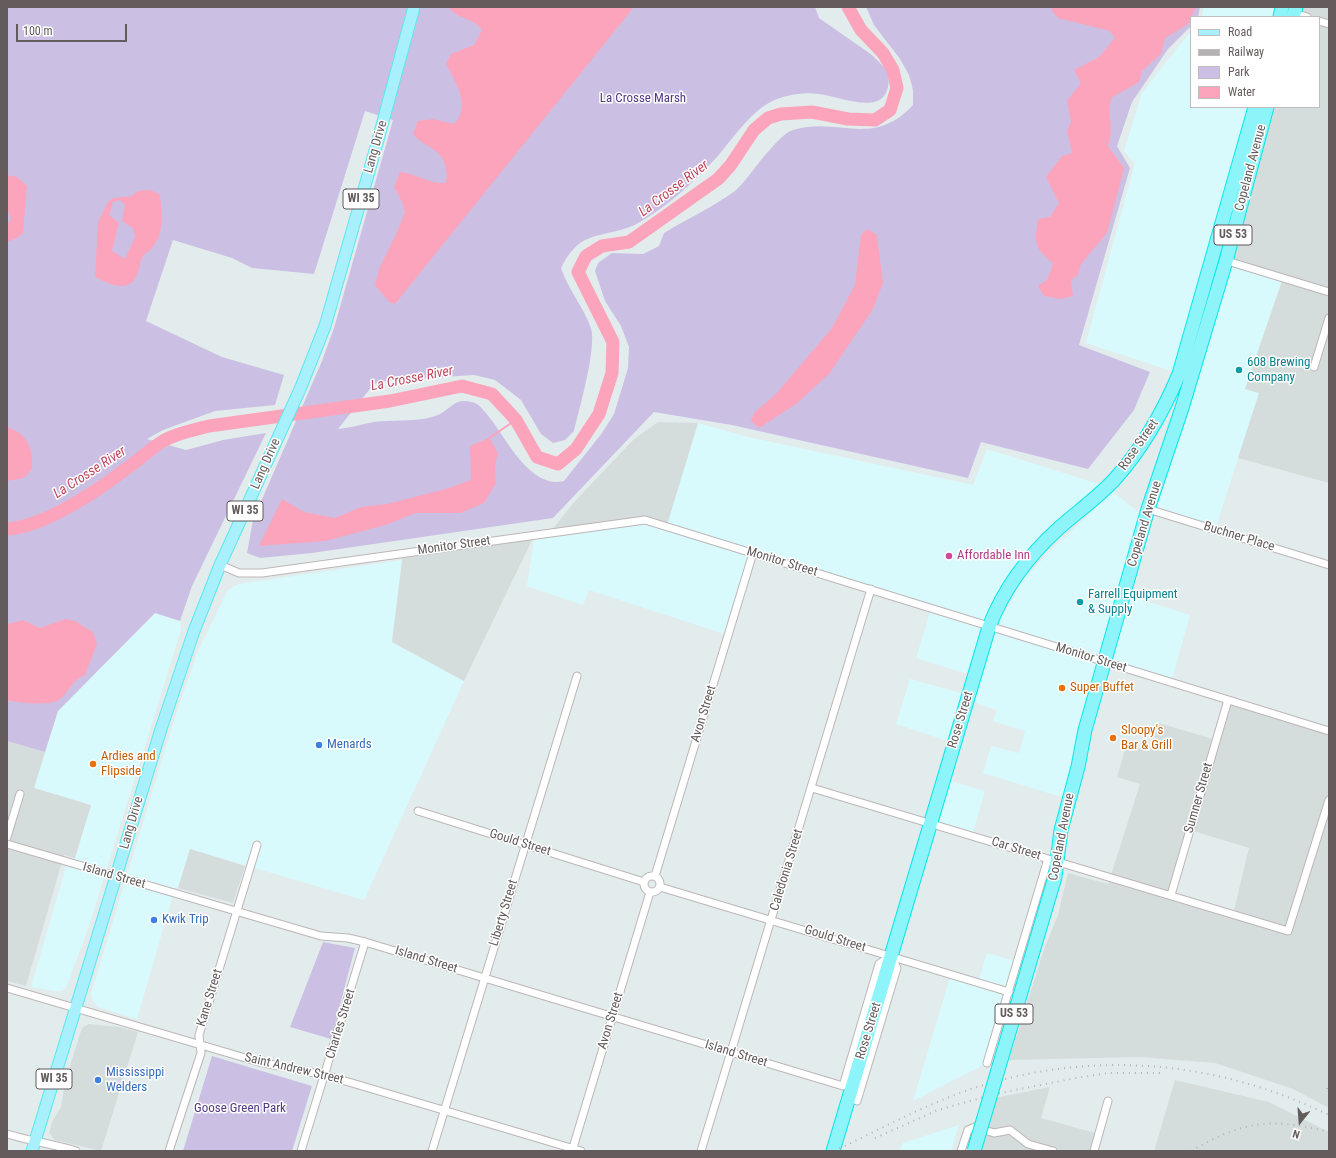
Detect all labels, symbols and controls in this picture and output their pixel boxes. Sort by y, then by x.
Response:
scale bar [18,16,129,42]
legend [1190,16,1320,108]
text: 100 m [23,24,53,38]
text: Road [1228,25,1252,39]
text: Railway [1228,45,1264,59]
text: Park [1228,65,1249,79]
text: Water [1228,85,1256,99]
park label: La Crosse Marsh [600,91,686,107]
street label: Lang Drive [361,119,391,175]
street label: Copeland Avenue [1232,123,1270,213]
water label: La Crosse River [636,157,712,221]
road number: WI 35 [343,189,379,209]
road number: US 53 [1214,225,1252,245]
place label: 608 Brewing Company [1247,355,1310,386]
water label: La Crosse River [370,363,454,395]
marker: 608 Brewing Company [1234,365,1244,375]
street label: Rose Street [1116,416,1162,474]
street label: Lang Drive [248,436,284,492]
water label: La Crosse River [51,443,129,503]
street label: Copeland Avenue [1125,479,1165,569]
road number: WI 35 [227,501,263,521]
street label: Buchner Place [1202,519,1276,555]
street label: Monitor Street [417,533,491,559]
street label: Monitor Street [745,544,819,580]
place label: Affordable Inn [957,548,1030,564]
marker: Affordable Inn [944,551,954,561]
place label: Farrell Equipment & Supply [1088,587,1178,618]
marker: Farrell Equipment & Supply [1075,597,1085,607]
street label: Monitor Street [1054,640,1128,676]
place label: Super Buffet [1070,680,1134,696]
marker: Super Buffet [1057,683,1067,693]
street label: Avon Street [688,684,720,744]
street label: Rose Street [945,690,977,750]
place label: Sloopy's Bar & Grill [1121,723,1172,754]
marker: Sloopy's Bar & Grill [1108,733,1118,743]
place label: Menards [327,737,372,753]
marker: Menards [314,740,324,750]
place label: Ardies and Flipside [101,749,156,780]
marker: Ardies and Flipside [88,759,98,769]
street label: Sumner Street [1181,761,1217,835]
street label: Copeland Avenue [1046,792,1078,882]
street label: Lang Drive [117,795,147,851]
street label: Gould Street [487,826,553,860]
street label: Caledonia Street [767,827,807,913]
street label: Car Street [989,834,1043,864]
street label: Island Street [81,860,147,892]
street label: Liberty Street [487,878,521,948]
place label: Kwik Trip [162,912,209,928]
marker: Kwik Trip [149,915,159,925]
street label: Gould Street [802,922,868,956]
street label: Island Street [393,943,459,977]
street label: Kane Street [194,967,226,1029]
street label: Charles Street [323,987,359,1061]
street label: Avon Street [595,991,627,1051]
street label: Rose Street [853,1001,885,1061]
road number: US 53 [995,1004,1033,1024]
street label: Island Street [703,1037,769,1071]
street label: Saint Andrew Street [243,1050,345,1088]
place label: Mississippi Welders [106,1065,164,1096]
road number: WI 35 [36,1069,72,1089]
marker: Mississippi Welders [93,1075,103,1085]
park label: Goose Green Park [194,1101,286,1117]
north arrow [1280,1102,1320,1142]
text: N [1291,1127,1301,1141]

